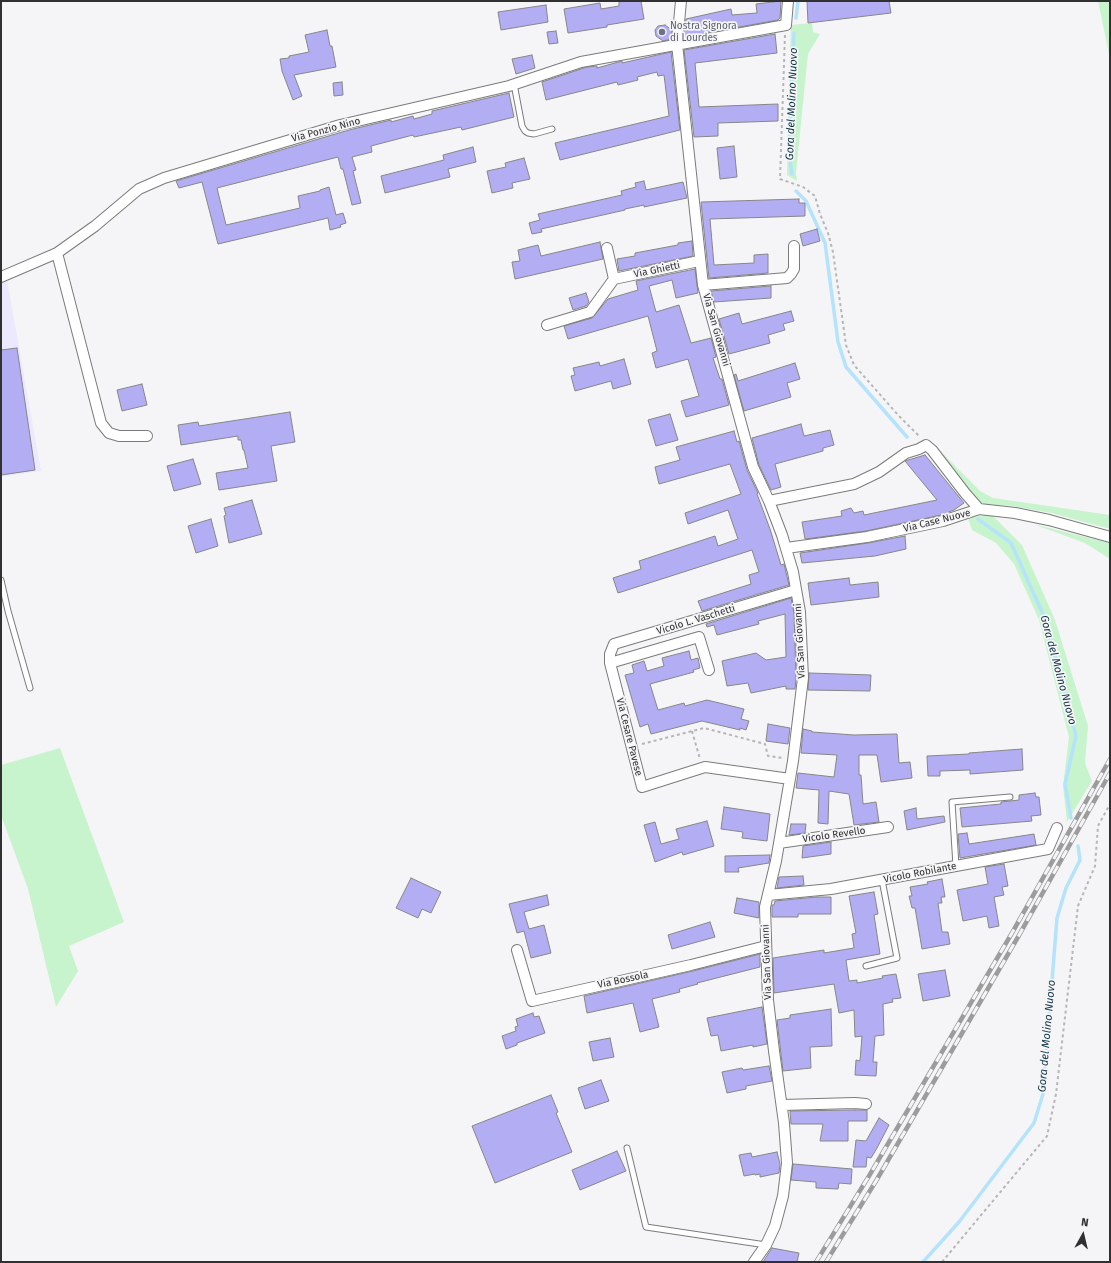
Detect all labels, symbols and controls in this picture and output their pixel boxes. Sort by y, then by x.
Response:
place label: Nostra Signora di Lourdes [670,20,737,44]
marker: Nostra Signora di Lourdes [657,27,667,37]
water label: Gora del Molino Nuovo [783,47,801,161]
street label: Via Ponzio Nino [290,115,362,145]
street label: Via Ghietti [633,259,681,281]
street label: Via San Giovanni [700,292,732,368]
street label: Via Case Nuove [902,507,972,535]
street label: Vicolo L. Vaschetti [655,602,737,638]
street label: Via San Giovanni [792,603,808,679]
water label: Gora del Molino Nuovo [1037,614,1079,726]
street label: Via Cesare Pavese [614,697,644,777]
street label: Vicolo Revello [802,825,866,845]
street label: Vicolo Robilante [883,860,957,886]
street label: Via San Giovanni [760,924,774,1000]
street label: Via Bossola [596,969,650,991]
water label: Gora del Molino Nuovo [1036,979,1058,1093]
north arrow [1063,1215,1103,1255]
text: N [1080,1216,1089,1230]

